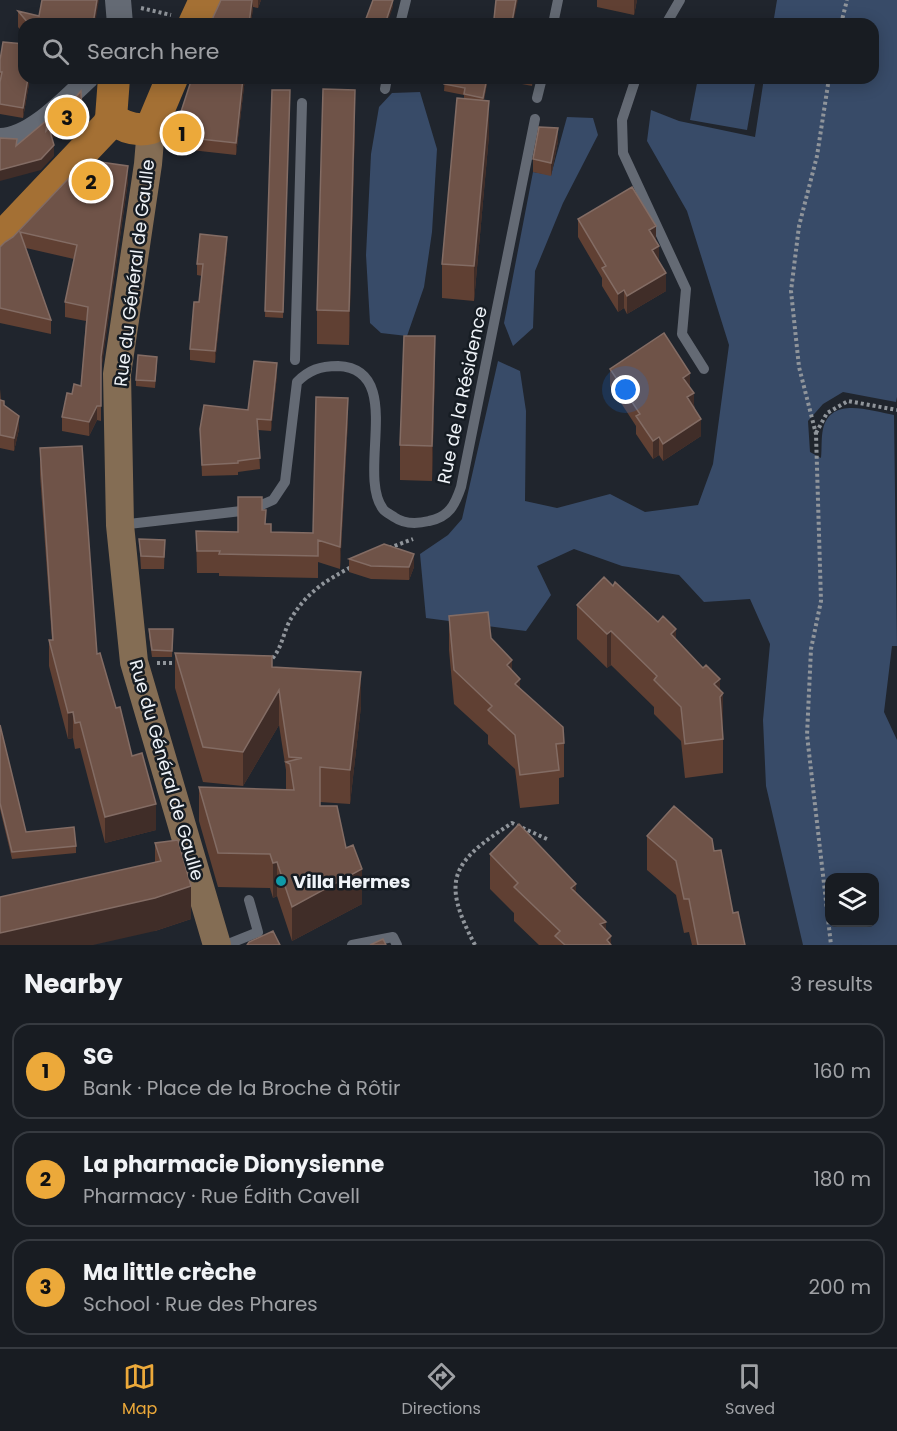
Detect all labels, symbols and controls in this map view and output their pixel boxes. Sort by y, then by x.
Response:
search box [18,18,879,84]
icon: search [39,35,72,68]
text: Search here [87,36,220,67]
pin: 3 [48,94,86,140]
pin: 1 [162,110,201,156]
pin: 2 [72,158,110,204]
street label: Rue du Général de Gaulle [108,158,160,388]
street label: Rue de la Résidence [431,304,493,486]
your location [611,375,640,404]
street label: Rue du Général de Gaulle [123,657,211,883]
place label: Villa Hermes [293,869,410,894]
map controls [825,873,879,927]
button: layers [825,873,879,927]
marker: Villa Hermes [274,874,288,888]
text: Nearby [24,966,122,1002]
text: 3 results [790,970,873,998]
text: SG [83,1041,113,1072]
text: 1 [42,1057,49,1085]
text: 160 m [813,1057,871,1085]
text: Bank · Place de la Broche à Rôtir [83,1074,400,1102]
text: La pharmacie Dionysienne [83,1149,384,1180]
text: 2 [40,1165,51,1193]
text: 180 m [813,1165,871,1193]
text: Pharmacy · Rue Édith Cavell [83,1182,360,1210]
text: Ma little crèche [83,1257,256,1288]
text: 3 [39,1273,52,1301]
text: 200 m [808,1273,871,1301]
text: School · Rue des Phares [83,1290,318,1318]
tab: Map [122,1360,157,1421]
tab: Directions [402,1360,481,1421]
tab: Saved [725,1360,775,1421]

